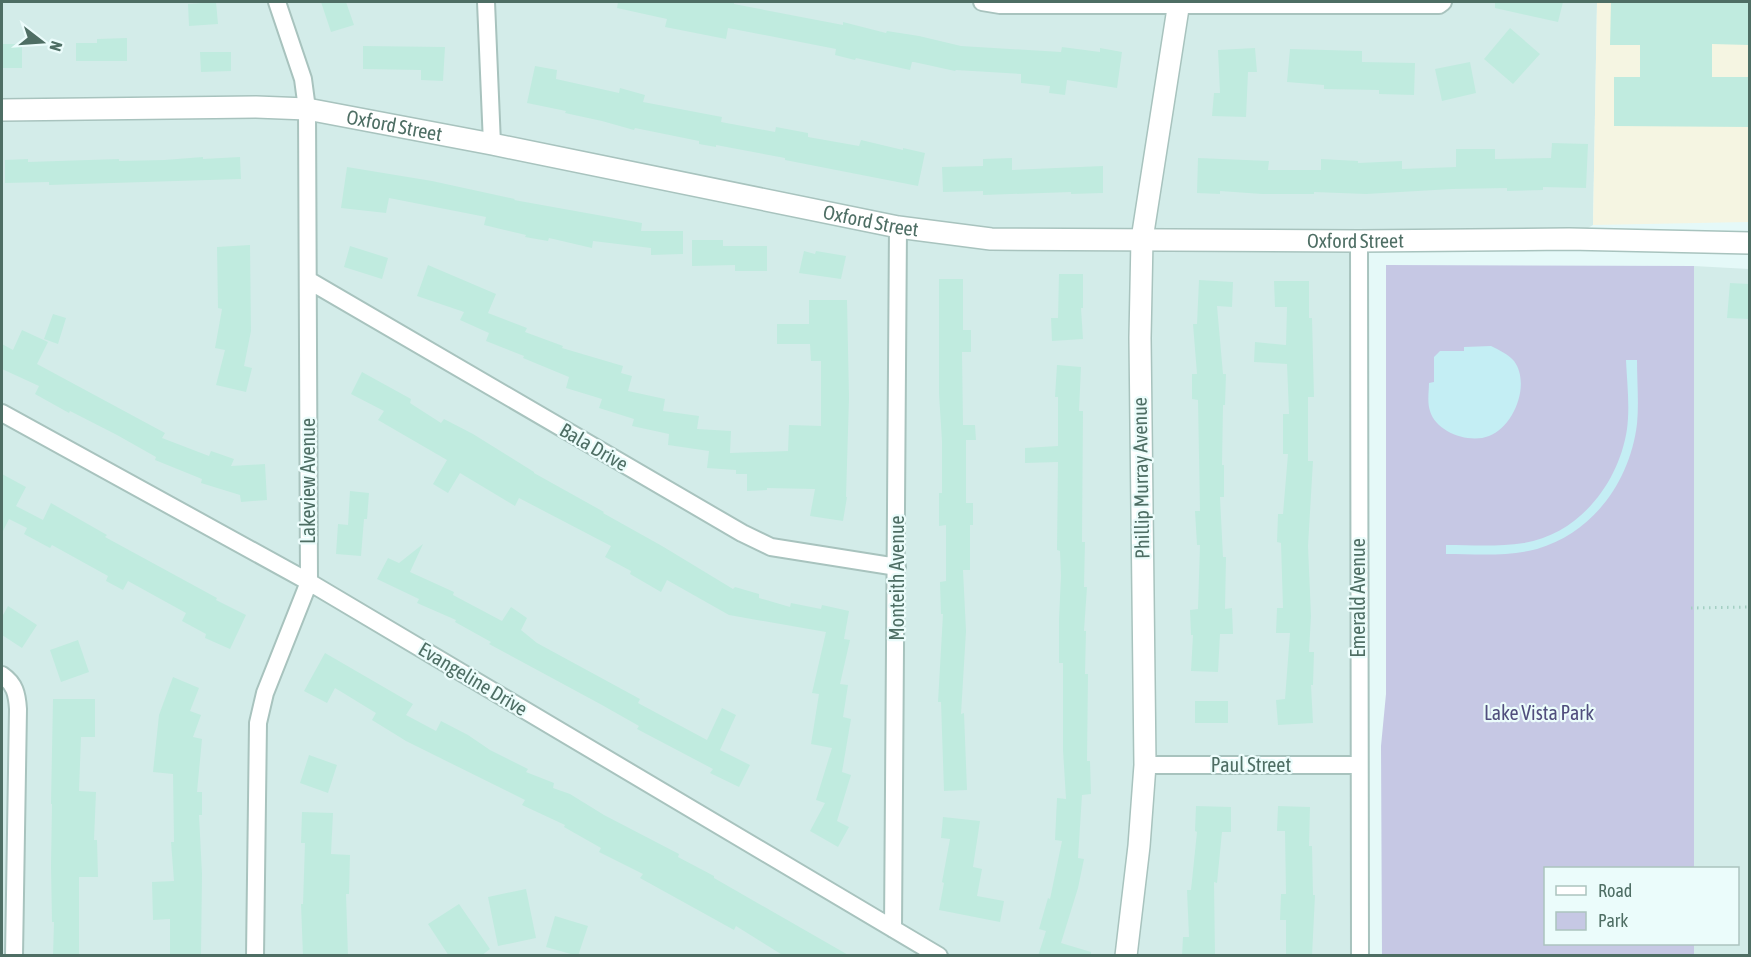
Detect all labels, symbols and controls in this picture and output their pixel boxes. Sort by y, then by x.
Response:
north arrow [12,12,72,72]
text: N [46,39,66,54]
street label: Oxford Street [345,105,444,145]
street label: Oxford Street [821,200,920,241]
street label: Oxford Street [1307,229,1404,252]
street label: Phillip Murray Avenue [1128,397,1153,559]
street label: Lakeview Avenue [296,418,319,544]
street label: Bala Drive [556,418,632,475]
street label: Monteith Avenue [885,515,908,641]
street label: Emerald Avenue [1346,538,1369,658]
street label: Evangeline Drive [415,637,532,720]
park label: Lake Vista Park [1484,701,1594,724]
street label: Paul Street [1211,753,1291,776]
legend [1544,867,1739,945]
text: Road [1598,880,1632,901]
text: Park [1598,910,1628,931]

